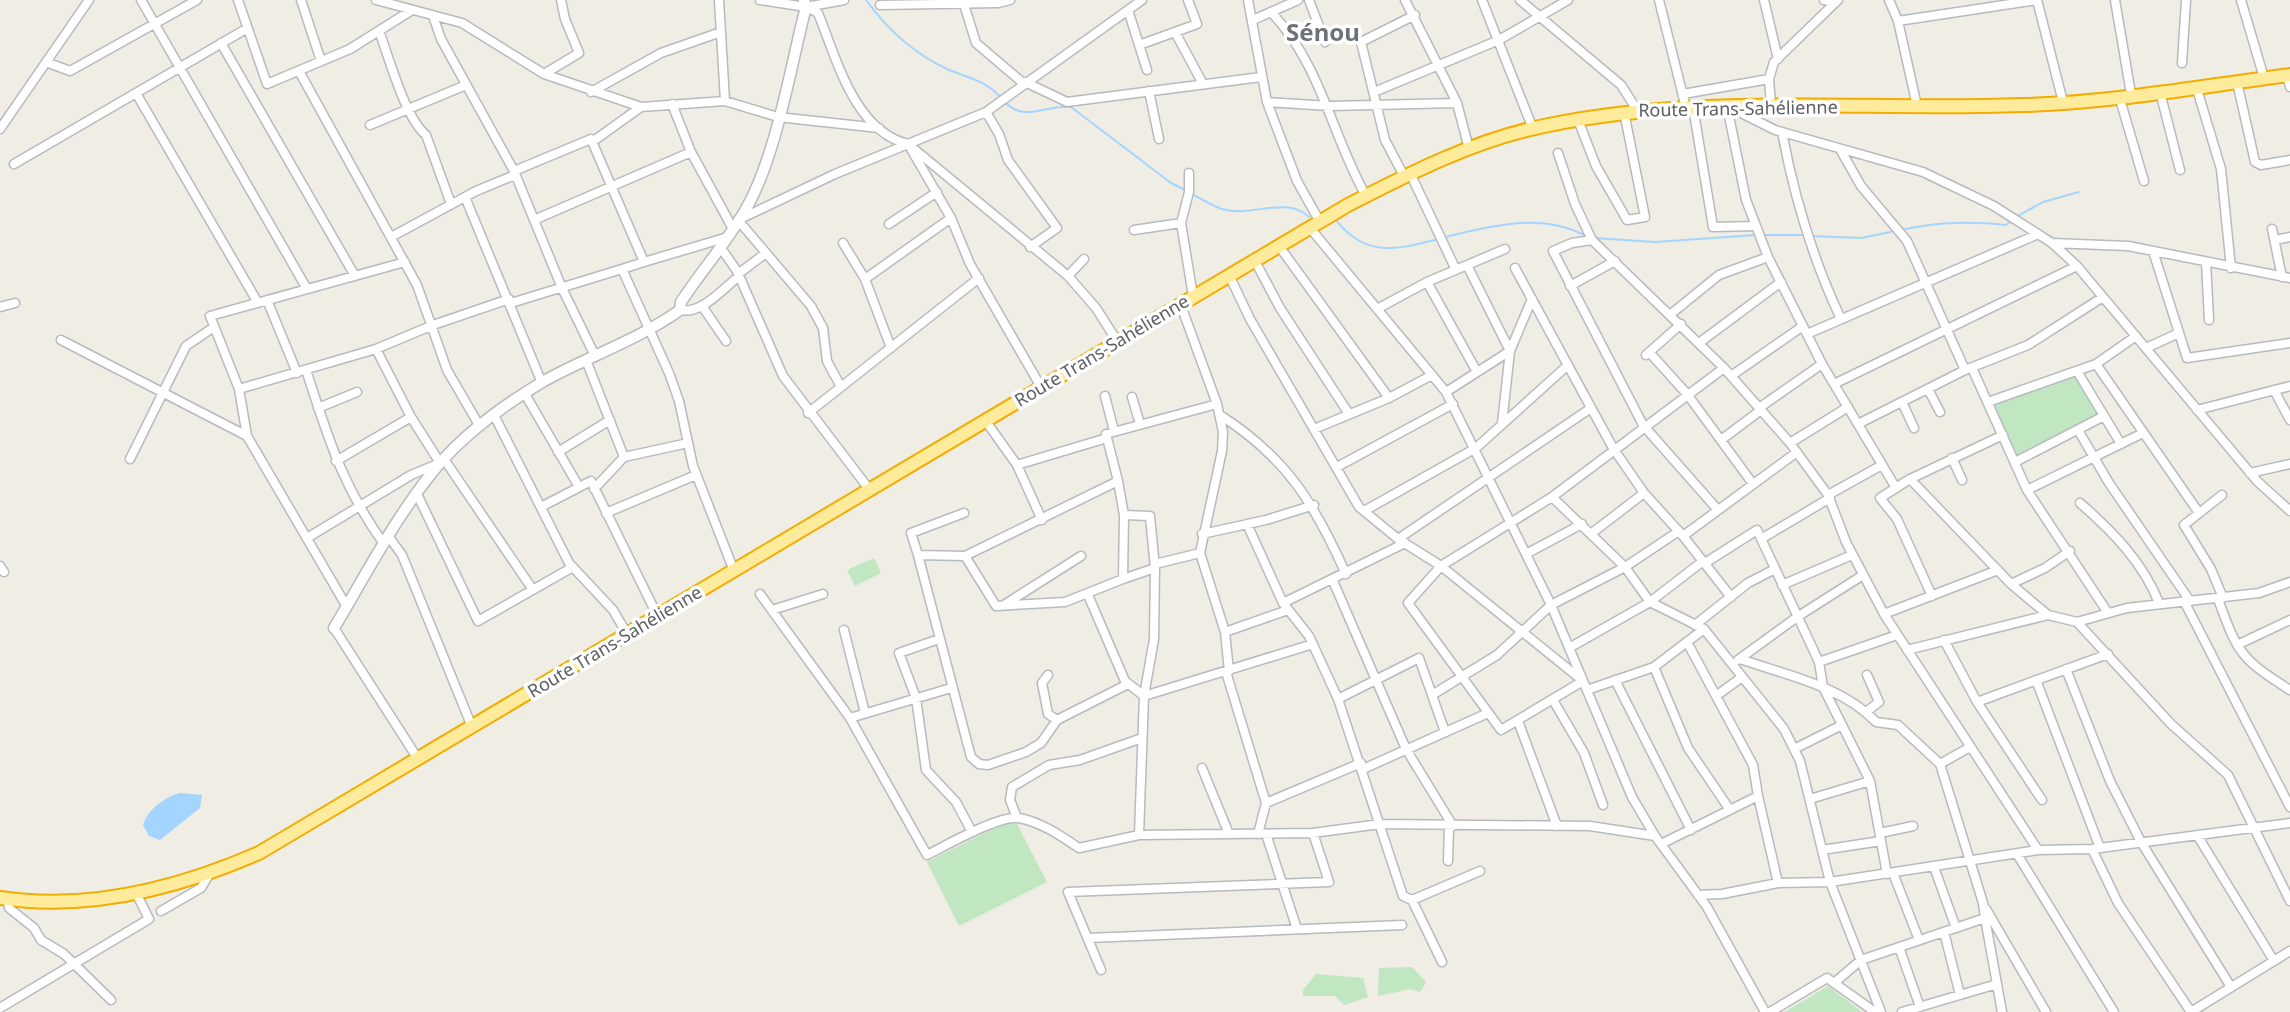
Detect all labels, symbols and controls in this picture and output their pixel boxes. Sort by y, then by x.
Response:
district label: Sénou [1286,15,1360,48]
street label: Route Trans-Sahélienne [1638,94,1838,122]
street label: Route Trans-Sahélienne [1010,288,1193,412]
street label: Route Trans-Sahélienne [523,579,706,703]

